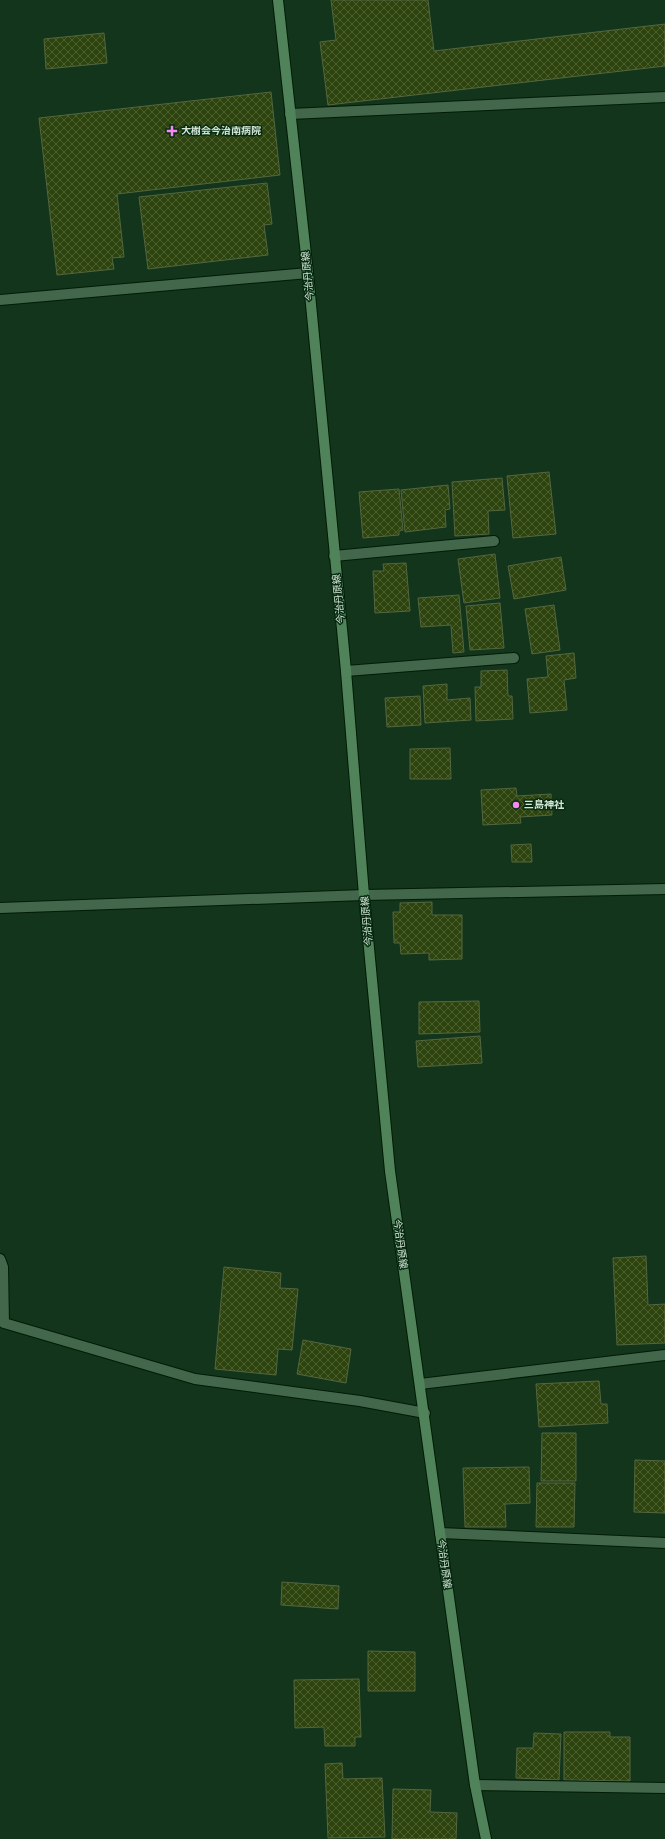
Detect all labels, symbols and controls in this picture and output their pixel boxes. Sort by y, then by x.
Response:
marker: 大樹会今治南病院 [166,125,178,137]
place label: 大樹会今治南病院 [181,125,261,137]
street label: 今治丹原線 [299,251,317,301]
street label: 今治丹原線 [330,574,348,624]
place label: 三島神社 [524,799,565,811]
marker: 三島神社 [511,800,521,810]
street label: 今治丹原線 [359,896,375,946]
street label: 今治丹原線 [391,1218,409,1270]
street label: 今治丹原線 [435,1538,453,1590]

